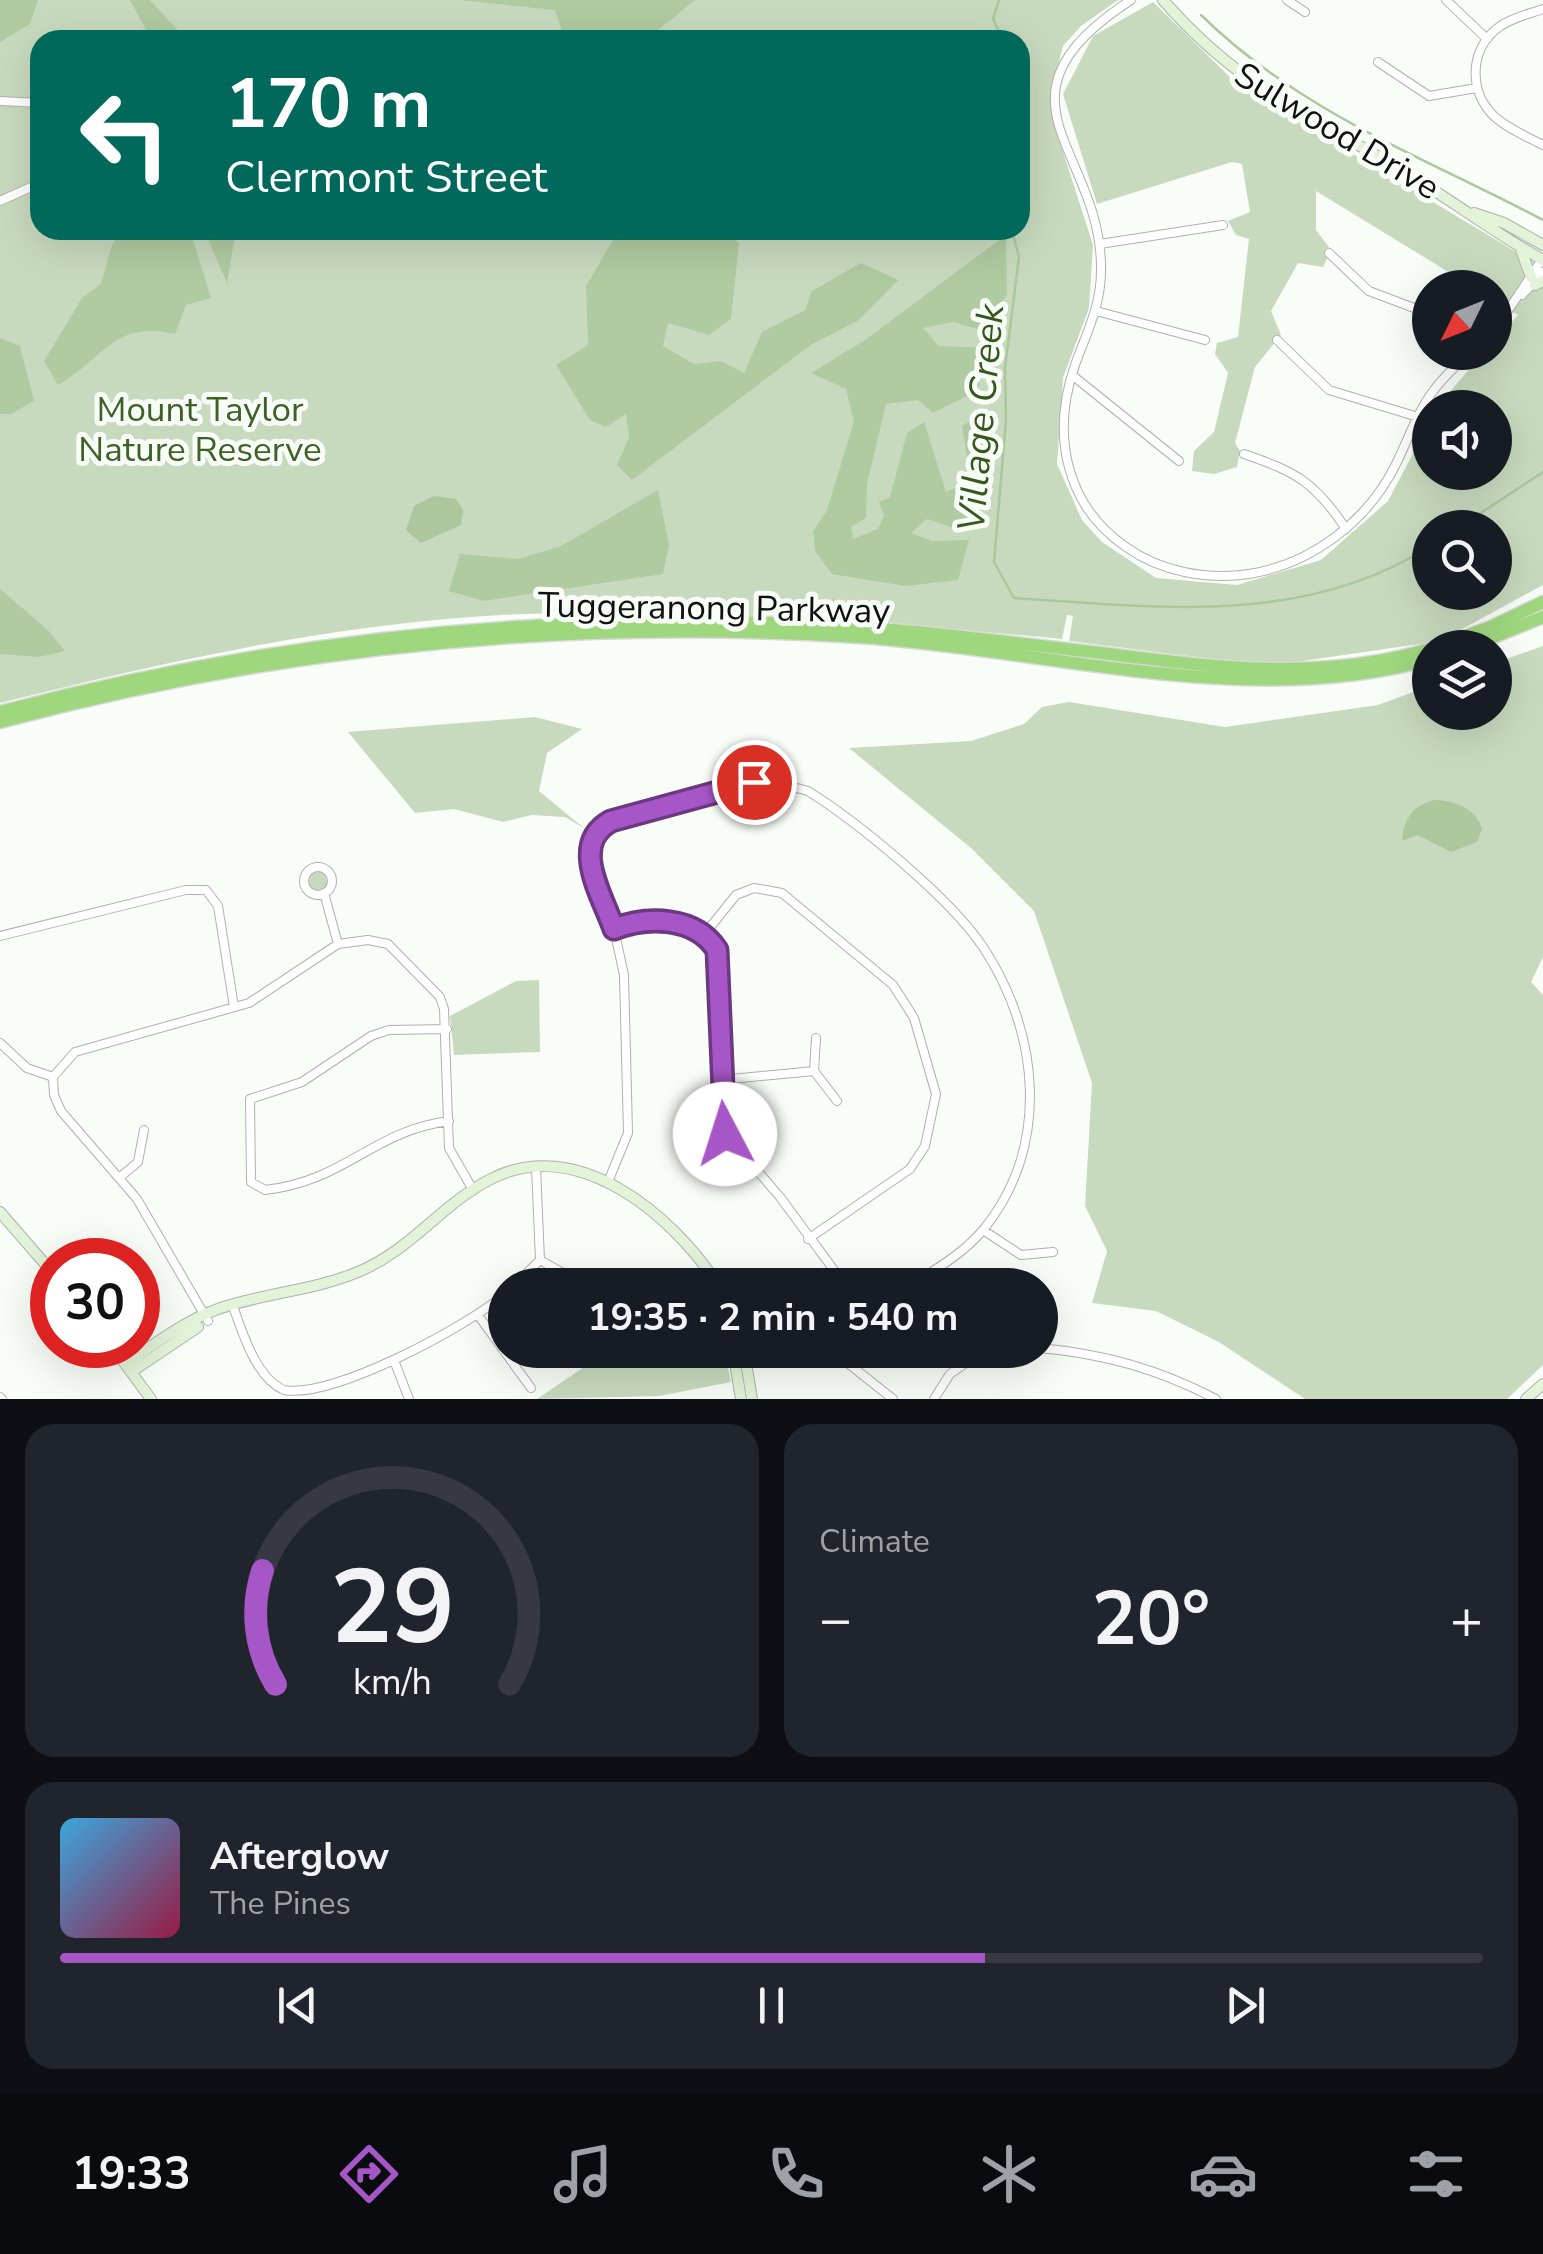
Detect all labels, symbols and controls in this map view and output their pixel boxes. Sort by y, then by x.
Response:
street label: Sulwood Drive [1226,51,1448,211]
text: 170 m [225,56,431,152]
icon: left [60,70,190,200]
text: Clermont Street [225,147,548,208]
north arrow [1412,270,1512,370]
map controls [1412,270,1512,730]
water label: Village Creek [946,301,1016,534]
park label: Mount Taylor Nature Reserve [78,386,322,473]
button: sound [1412,390,1512,490]
button: search [1412,510,1512,610]
street label: Tuggeranong Parkway [538,581,890,635]
button: layers [1412,630,1512,730]
pin [712,740,797,825]
icon: arrive [727,755,782,810]
position arrow [673,1082,777,1186]
speed limit sign: 30 [30,1238,160,1368]
text: 19:35 · 2 min · 540 m [588,1292,958,1343]
text: Climate [819,1520,930,1563]
text: 29 [330,1537,454,1679]
text: 20° [1092,1568,1210,1670]
text: − [819,1582,852,1657]
text: + [1450,1582,1483,1657]
text: km/h [353,1658,431,1707]
text: Afterglow [210,1831,389,1882]
text: The Pines [210,1882,351,1925]
icon: previous [270,1978,325,2033]
icon: pause [744,1978,799,2033]
icon: next [1218,1978,1273,2033]
icon: directions [334,2139,404,2209]
icon: music [548,2139,618,2209]
icon: phone [761,2139,831,2209]
icon: climate [974,2139,1044,2209]
icon: car [1188,2139,1258,2209]
icon: filters [1401,2139,1471,2209]
text: 19:33 [72,2144,191,2205]

